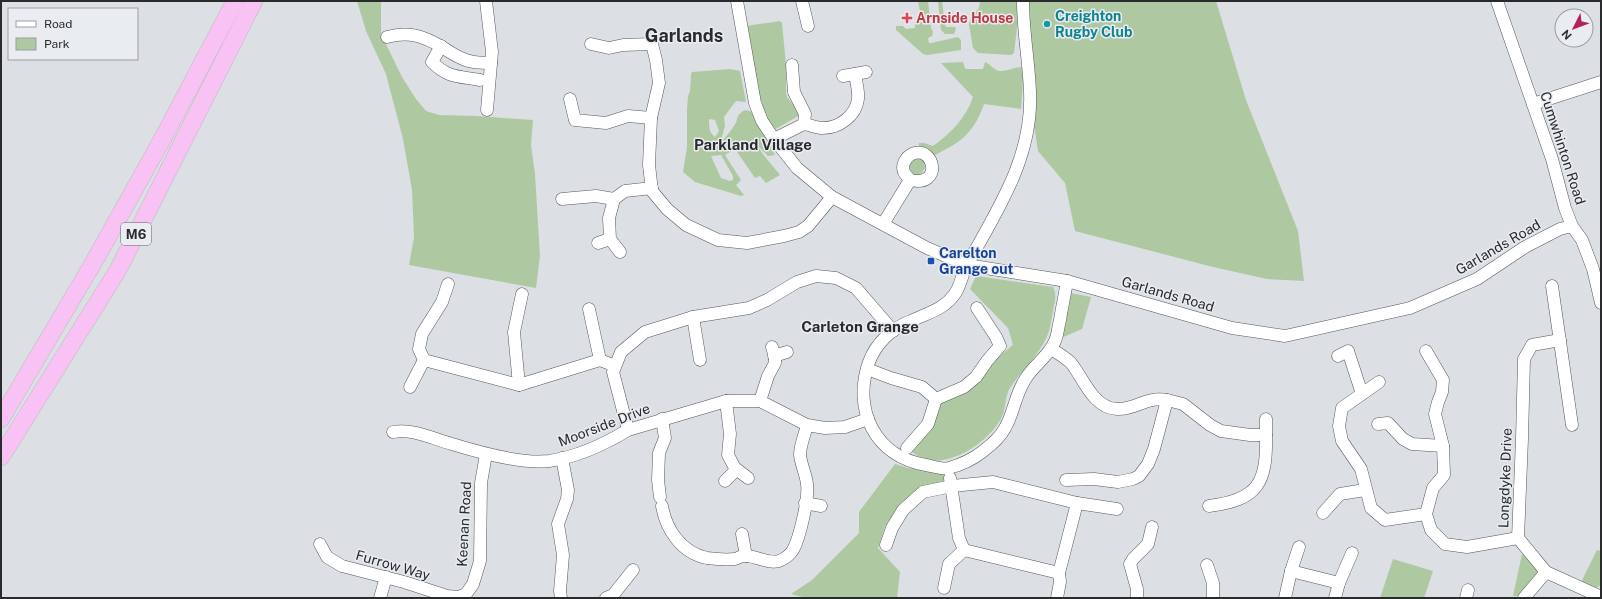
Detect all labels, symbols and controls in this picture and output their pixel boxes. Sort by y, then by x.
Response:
legend [8,8,138,60]
place label: Creighton Rugby Club [1055,8,1132,40]
north arrow [1554,8,1594,48]
place label: Arnside House [916,10,1013,26]
marker: Arnside House [901,12,913,24]
text: Road [44,17,72,31]
marker: Creighton Rugby Club [1042,19,1052,29]
district label: Garlands [645,25,723,46]
text: N [1559,27,1574,42]
text: Park [44,37,70,51]
street label: Cumwhinton Road [1537,89,1589,207]
district label: Parkland Village [694,136,812,153]
street label: Garlands Road [1453,216,1543,278]
road number: M6 [121,223,151,245]
place label: Carelton Grange out [939,245,1014,277]
marker: Carelton Grange out [926,256,936,266]
street label: Garlands Road [1120,273,1216,315]
district label: Carleton Grange [801,318,919,335]
street label: Moorside Drive [556,400,652,450]
street label: Longdyke Drive [1495,427,1515,528]
street label: Keenan Road [454,481,474,567]
street label: Furrow Way [354,547,433,583]

